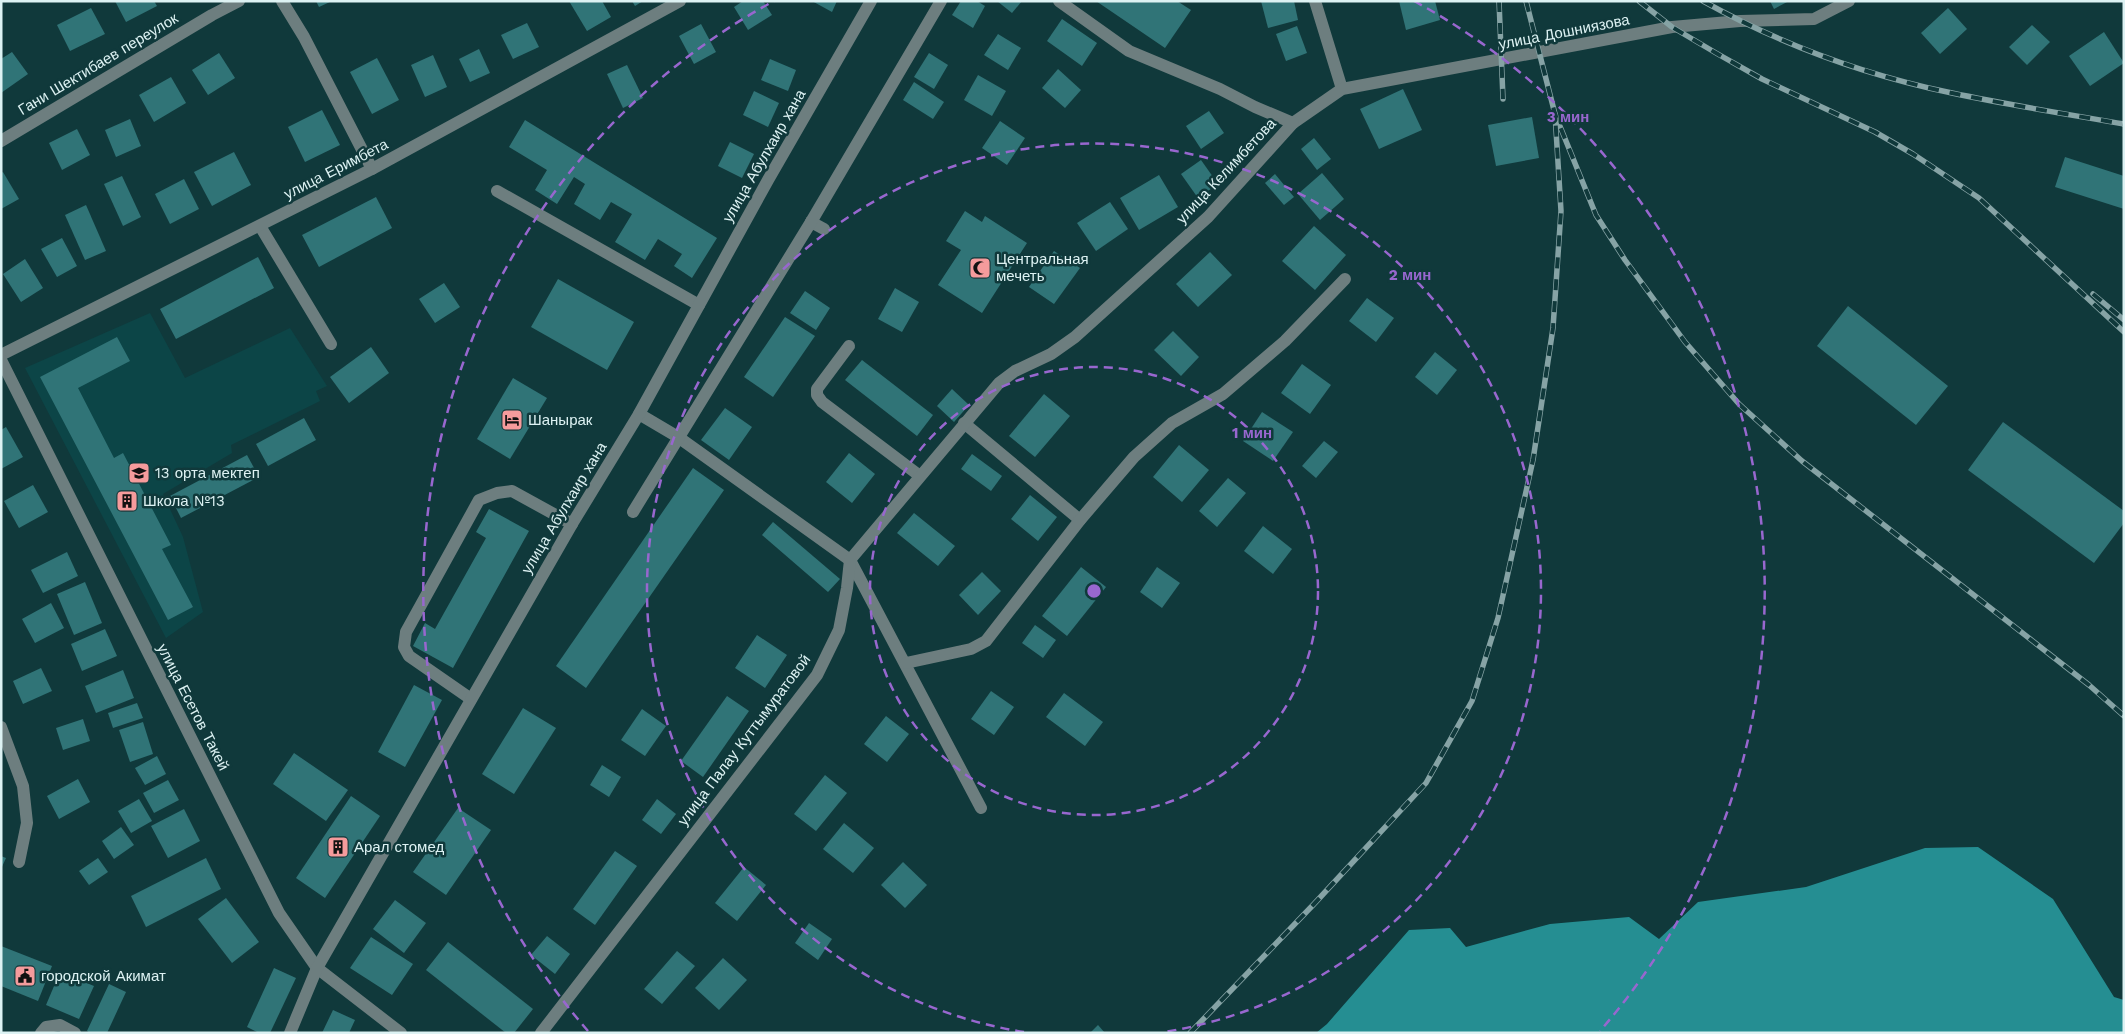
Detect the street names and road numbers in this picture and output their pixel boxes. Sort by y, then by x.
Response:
street label: Гани Шектибаев переулок [15,9,182,119]
street label: улица Дошниязова [1497,10,1632,54]
street label: улица Абулхаир хана [719,86,810,226]
street label: улица Келимбетова [1172,114,1280,227]
street label: улица Еримбета [281,135,392,203]
street label: улица Абулхаир хана [518,438,611,577]
street label: улица Есетов Такей [153,641,233,773]
street label: улица Палау Куттымуратовой [674,651,814,829]

